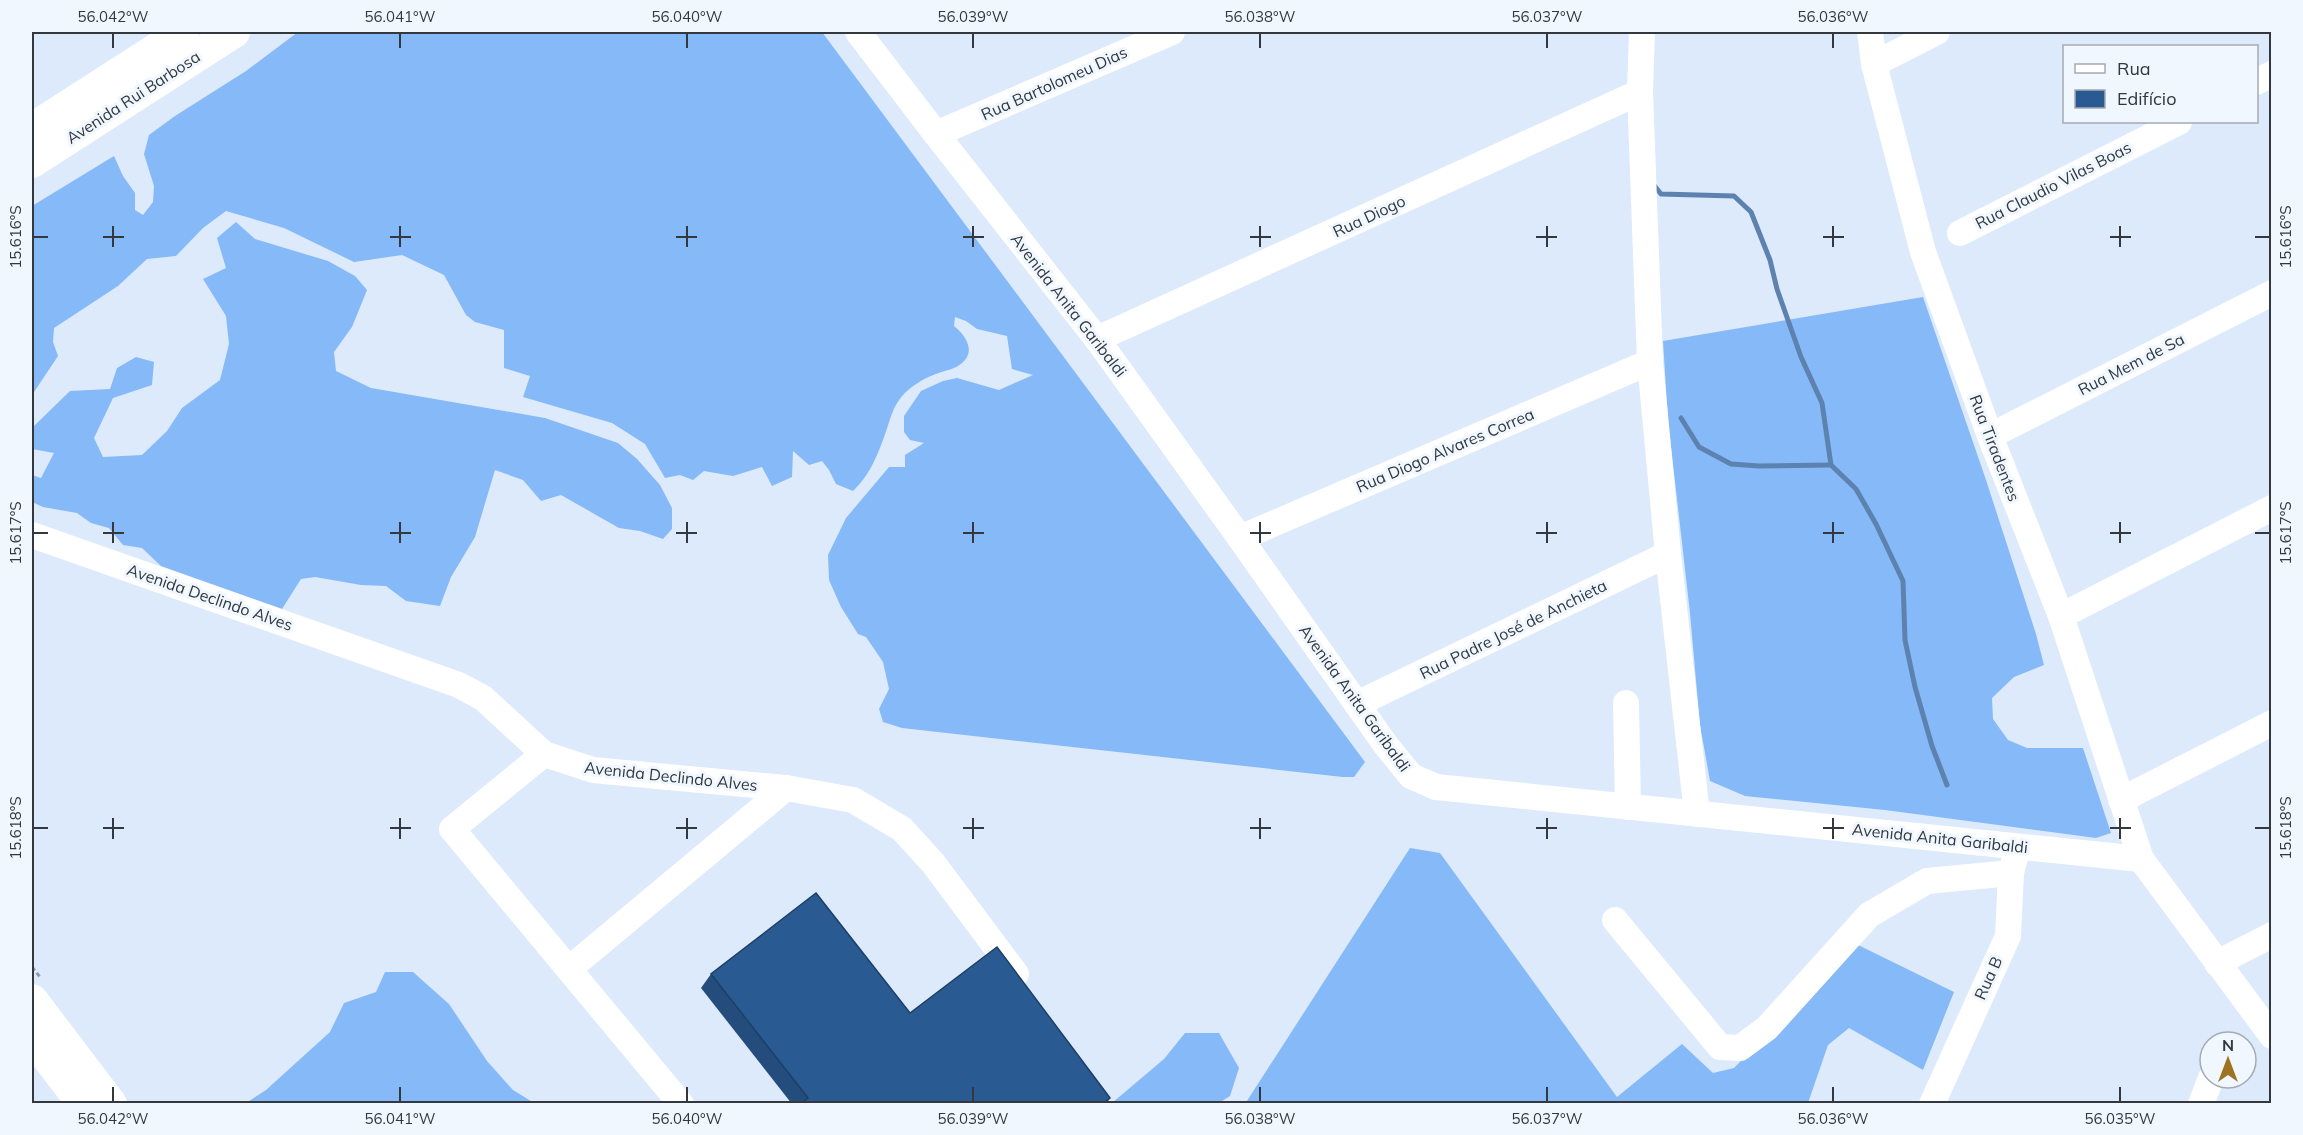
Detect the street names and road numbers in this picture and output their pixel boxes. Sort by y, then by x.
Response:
street label: Rua Bartolomeu Dias [978,42,1130,124]
street label: Avenida Rui Barbosa [62,46,204,148]
street label: Rua Claudio Vilas Boas [1972,137,2134,233]
street label: Rua Diogo [1330,191,1408,241]
street label: Avenida Anita Garibaldi [1007,229,1131,381]
street label: Rua Mem de Sa [2074,329,2188,399]
street label: Rua Tiradentes [1965,392,2025,504]
street label: Rua Diogo Alvares Correa [1353,403,1537,497]
street label: Avenida Declindo Alves [124,559,296,635]
street label: Rua Padre José de Anchieta [1416,575,1610,683]
street label: Avenida Anita Garibaldi [1295,621,1415,775]
street label: Avenida Declindo Alves [583,757,759,795]
street label: Avenida Anita Garibaldi [1851,819,2029,857]
street label: Rua B [1970,953,2006,1003]

